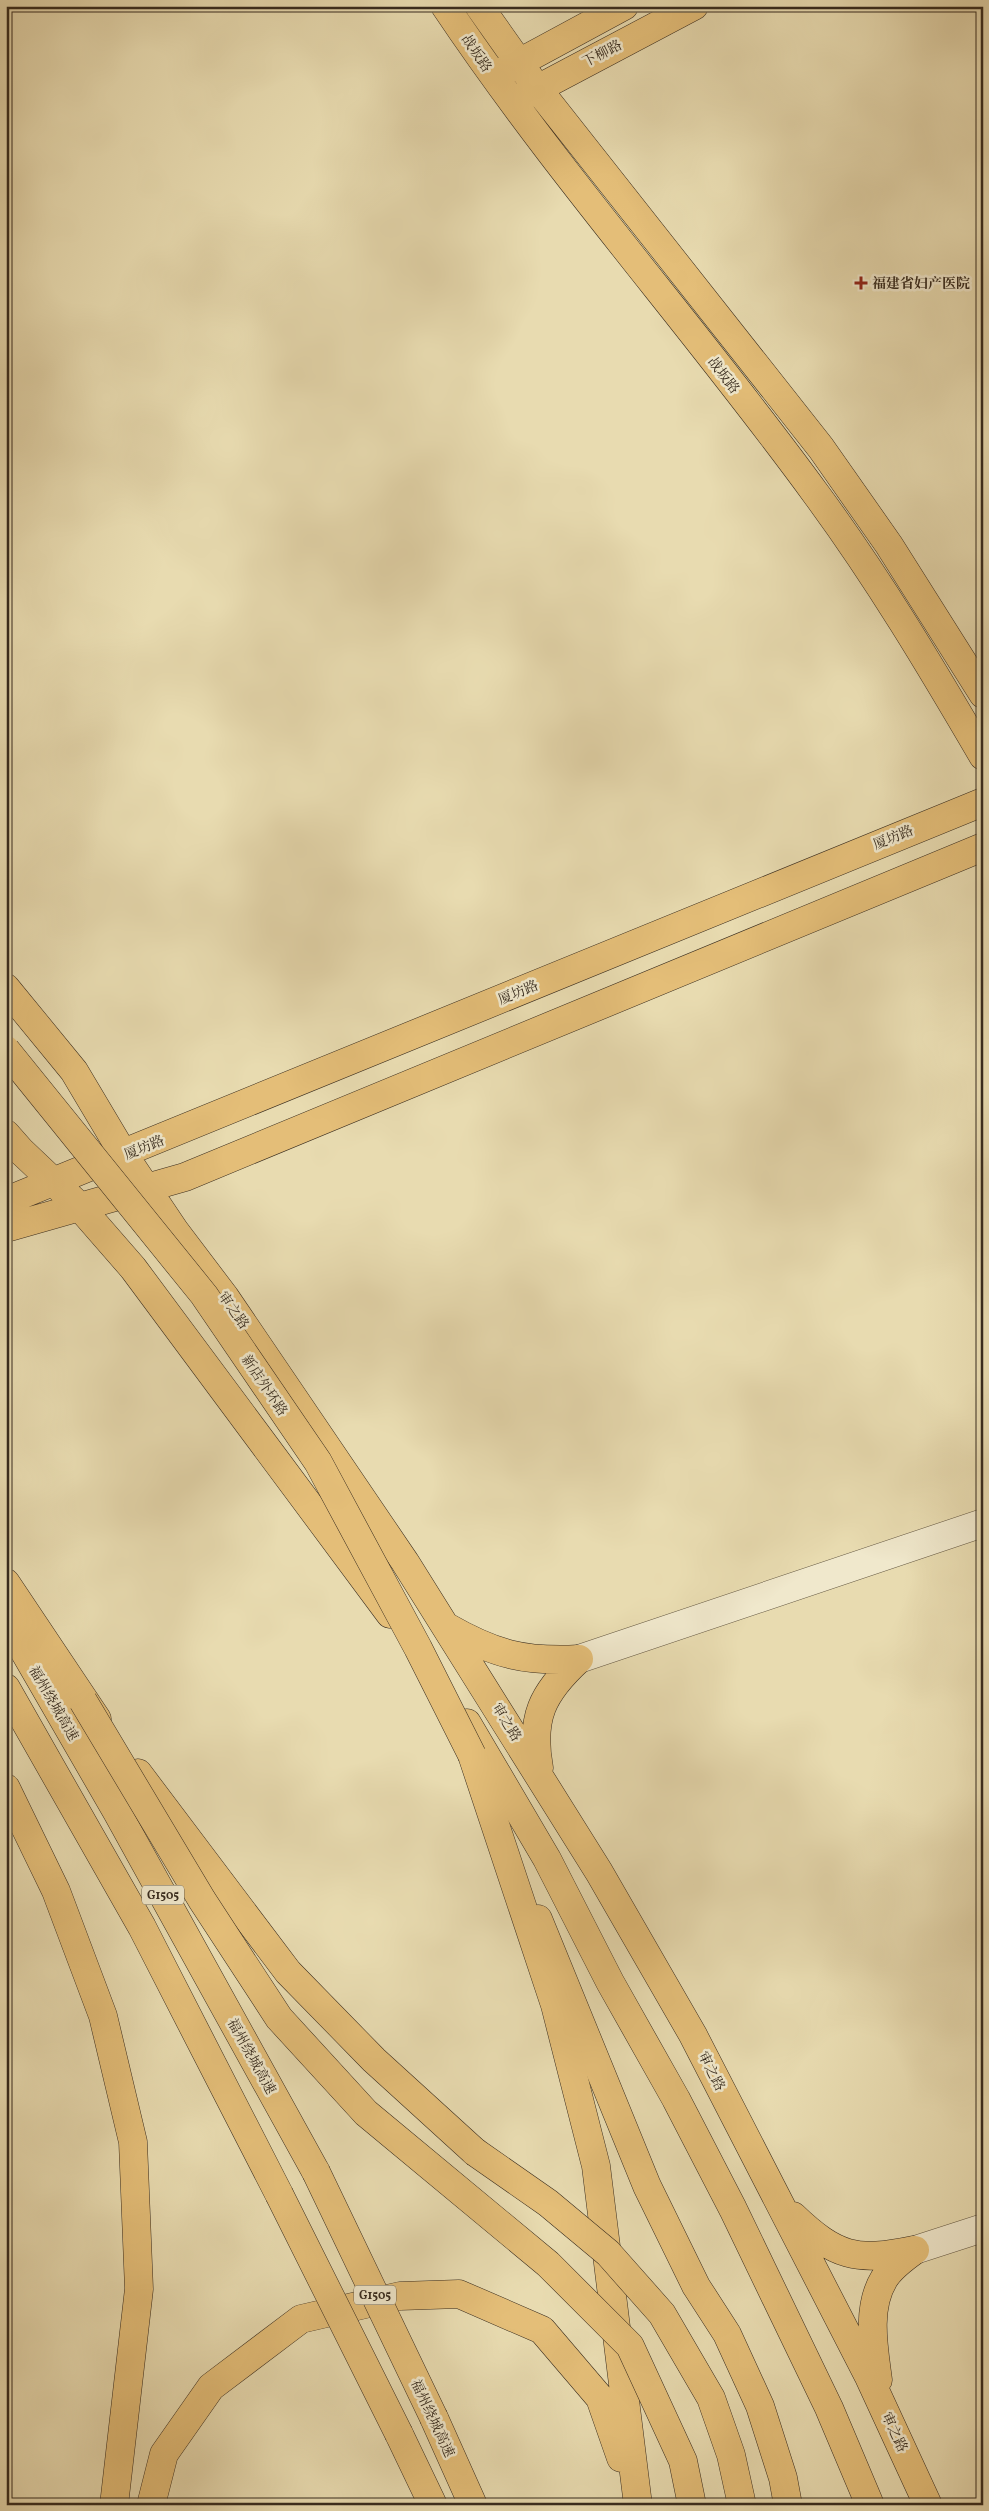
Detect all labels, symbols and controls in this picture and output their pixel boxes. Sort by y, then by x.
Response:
street label: 战坂路 [456,31,495,77]
street label: 下柳路 [580,36,626,72]
place label: 福建省妇产医院 [872,275,970,294]
marker: 福建省妇产医院 [854,276,868,290]
street label: 战坂路 [702,354,743,398]
street label: 厦坊路 [871,822,917,855]
street label: 厦坊路 [496,977,542,1010]
street label: 厦坊路 [122,1132,168,1165]
street label: 审之路 [213,1288,253,1334]
street label: 新店外环路 [236,1352,291,1420]
street label: 福州绕城高速 [23,1663,82,1745]
street label: 审之路 [487,1700,525,1746]
road number: G1505 [142,1886,184,1904]
street label: 福州绕城高速 [222,2015,279,2098]
street label: 审之路 [693,2049,729,2095]
road number: G1505 [354,2286,396,2304]
street label: 福州绕城高速 [405,2377,458,2461]
street label: 审之路 [876,2410,911,2456]

